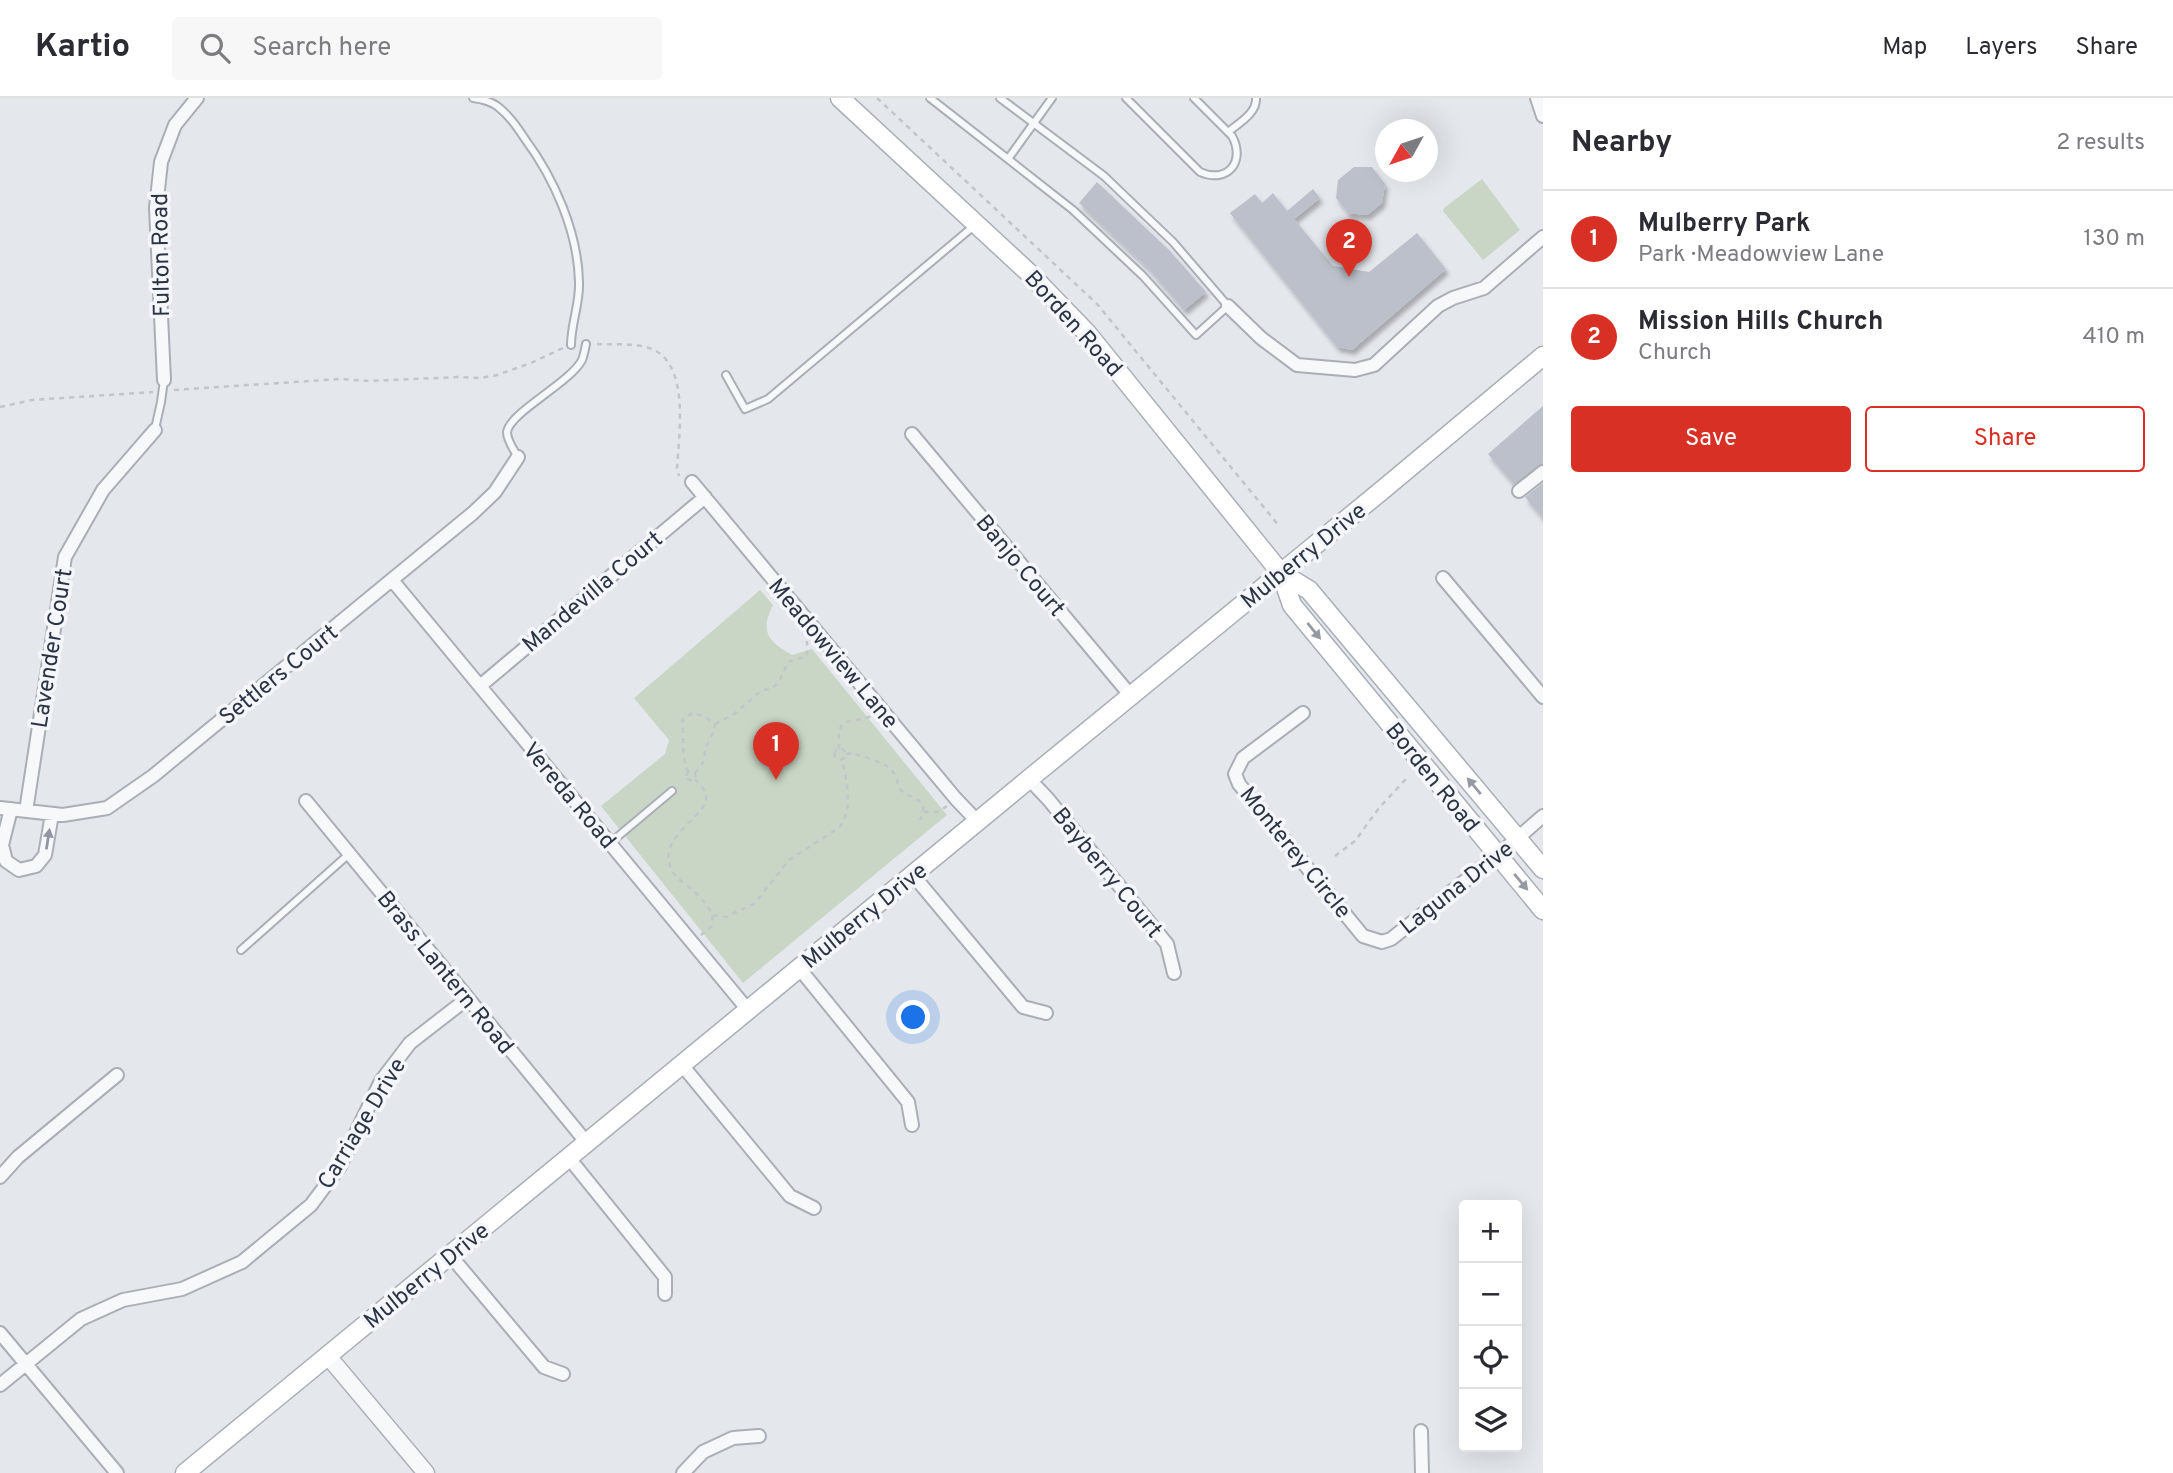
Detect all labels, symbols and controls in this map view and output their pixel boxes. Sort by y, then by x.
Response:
search box [172,17,662,80]
text: Kartio [35,27,130,69]
icon: search [196,29,234,67]
text: Search here [252,32,391,65]
text: Map [1882,33,1927,63]
text: Layers [1965,33,2037,63]
text: Share [2075,33,2138,63]
north arrow [1375,119,1438,182]
text: Nearby [1571,125,1672,162]
text: 2 results [2056,129,2145,158]
street label: Fulton Road [147,193,178,317]
text: Mulberry Park [1638,208,1810,241]
pin: 2 [1326,219,1372,277]
text: 1 [1589,225,1599,254]
text: 130 m [2083,225,2145,254]
text: Park · Meadowview Lane [1638,241,1884,270]
street label: Borden Road [1017,265,1128,384]
text: Mission Hills Church [1638,306,1883,339]
text: 2 [1587,323,1601,352]
text: 410 m [2082,323,2145,352]
text: Church [1638,339,1712,368]
button: Save [1571,406,1851,472]
button: Share [1865,406,2145,472]
street label: Mulberry Drive [1236,497,1373,616]
street label: Banjo Court [968,510,1070,624]
street label: Mandevilla Court [517,526,670,660]
street label: Lavender Court [27,566,80,730]
street label: Meadowview Lane [761,573,904,736]
street label: Settlers Court [214,619,345,733]
one-way arrow [1306,623,1321,640]
street label: Borden Road [1378,718,1484,840]
pin: 1 [753,722,799,780]
street label: Vereda Road [515,737,621,856]
one-way arrow [1466,777,1482,795]
street label: Monterey Circle [1232,782,1356,926]
street label: Bayberry Court [1044,802,1168,945]
one-way arrow [43,828,54,850]
street label: Laguna Drive [1395,836,1520,942]
street label: Mulberry Drive [797,857,934,976]
one-way arrow [1513,873,1528,891]
street label: Brass Lantern Road [369,886,519,1061]
your location [896,1000,930,1034]
street label: Carriage Drive [313,1053,414,1195]
map controls [1459,1200,1522,1452]
button: + [1459,1200,1522,1263]
street label: Mulberry Drive [359,1217,496,1336]
button: − [1459,1263,1522,1326]
button: locate [1459,1326,1522,1389]
button: layers [1459,1389,1522,1452]

